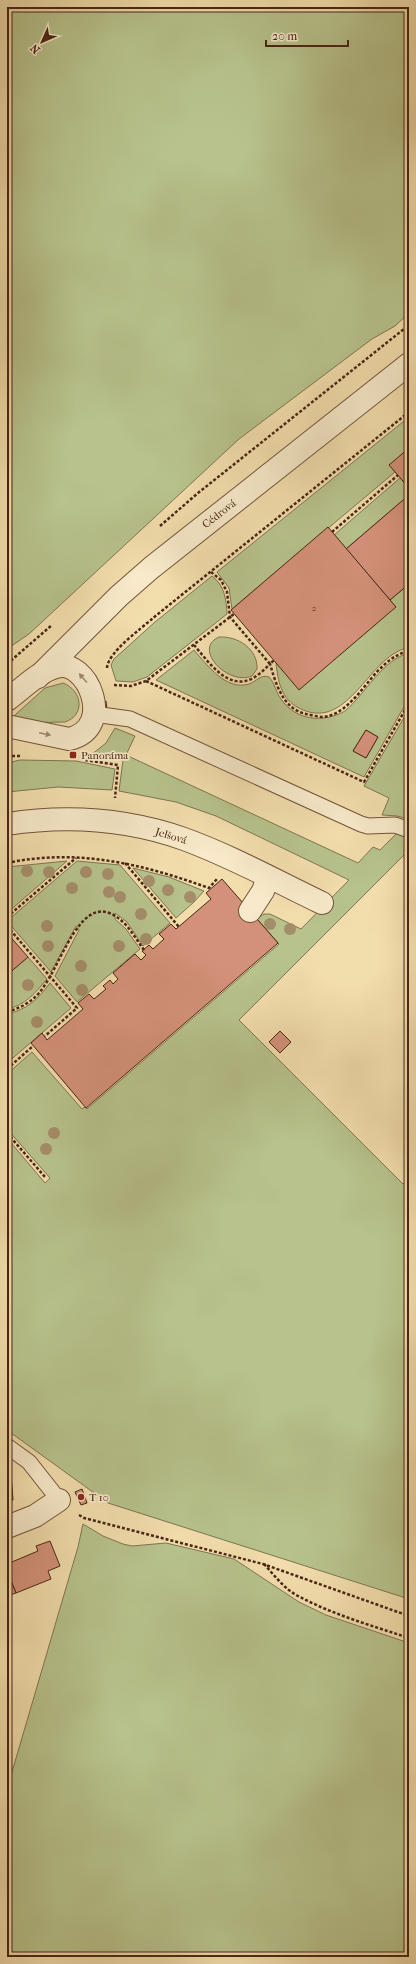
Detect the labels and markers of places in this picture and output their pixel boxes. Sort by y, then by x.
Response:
place label: Panoráma [81,749,129,762]
marker: Panoráma [68,750,78,760]
place label: T 10 [89,1491,109,1504]
marker: T 10 [76,1492,86,1502]

